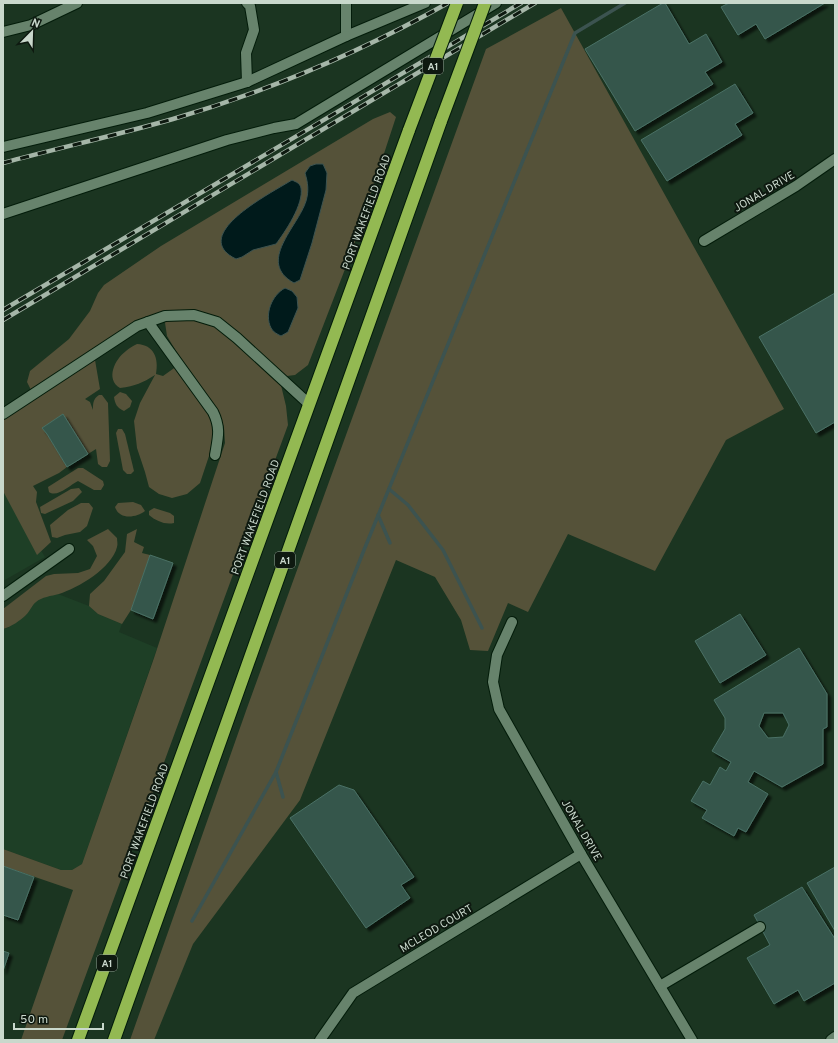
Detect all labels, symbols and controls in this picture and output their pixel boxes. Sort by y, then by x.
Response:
north arrow [12,12,52,52]
text: N [29,16,42,32]
road number: A1 [423,58,443,74]
street label: PORT WAKEFIELD ROAD [340,153,394,272]
street label: JONAL DRIVE [731,168,798,216]
street label: PORT WAKEFIELD ROAD [229,458,283,577]
road number: A1 [275,552,295,568]
street label: PORT WAKEFIELD ROAD [118,762,172,881]
street label: JONAL DRIVE [558,797,604,864]
street label: MCLEOD COURT [398,902,475,956]
road number: A1 [97,955,117,971]
scale bar [14,1005,103,1031]
text: 50 m [20,1012,48,1028]

